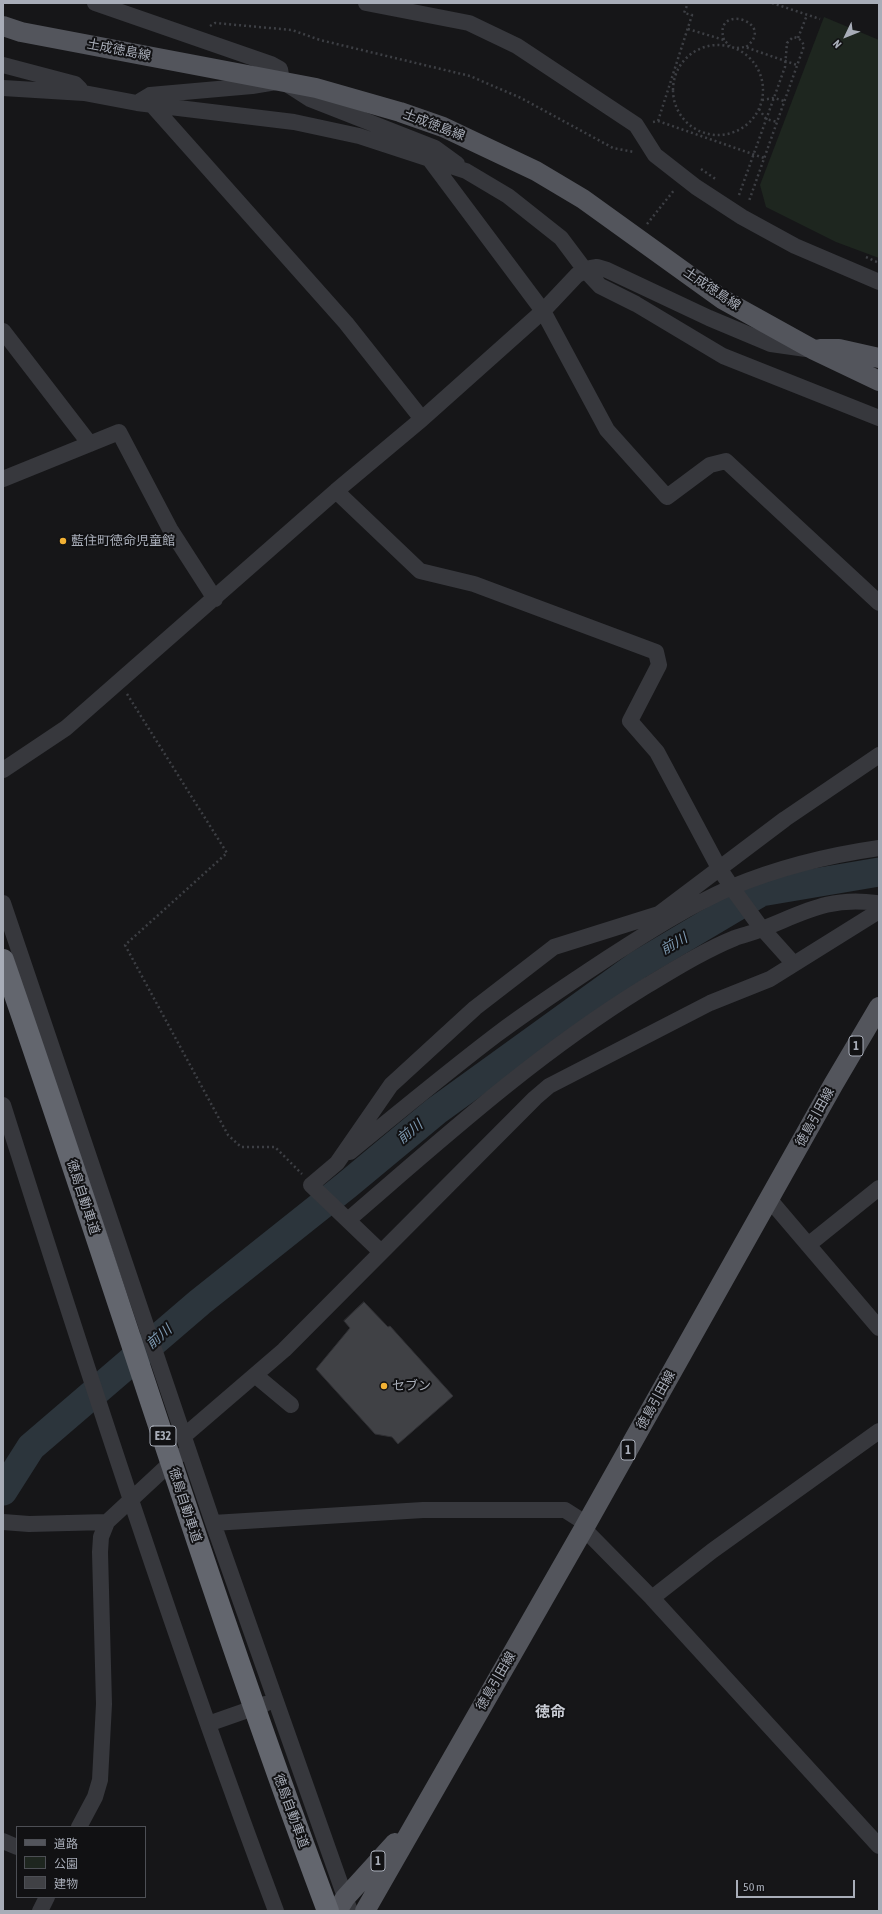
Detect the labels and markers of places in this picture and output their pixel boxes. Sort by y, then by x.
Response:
place label: 藍住町徳命児童館 [71,533,175,549]
marker: 藍住町徳命児童館 [58,536,68,546]
place label: セブン [392,1378,431,1394]
marker: セブン [379,1381,389,1391]

